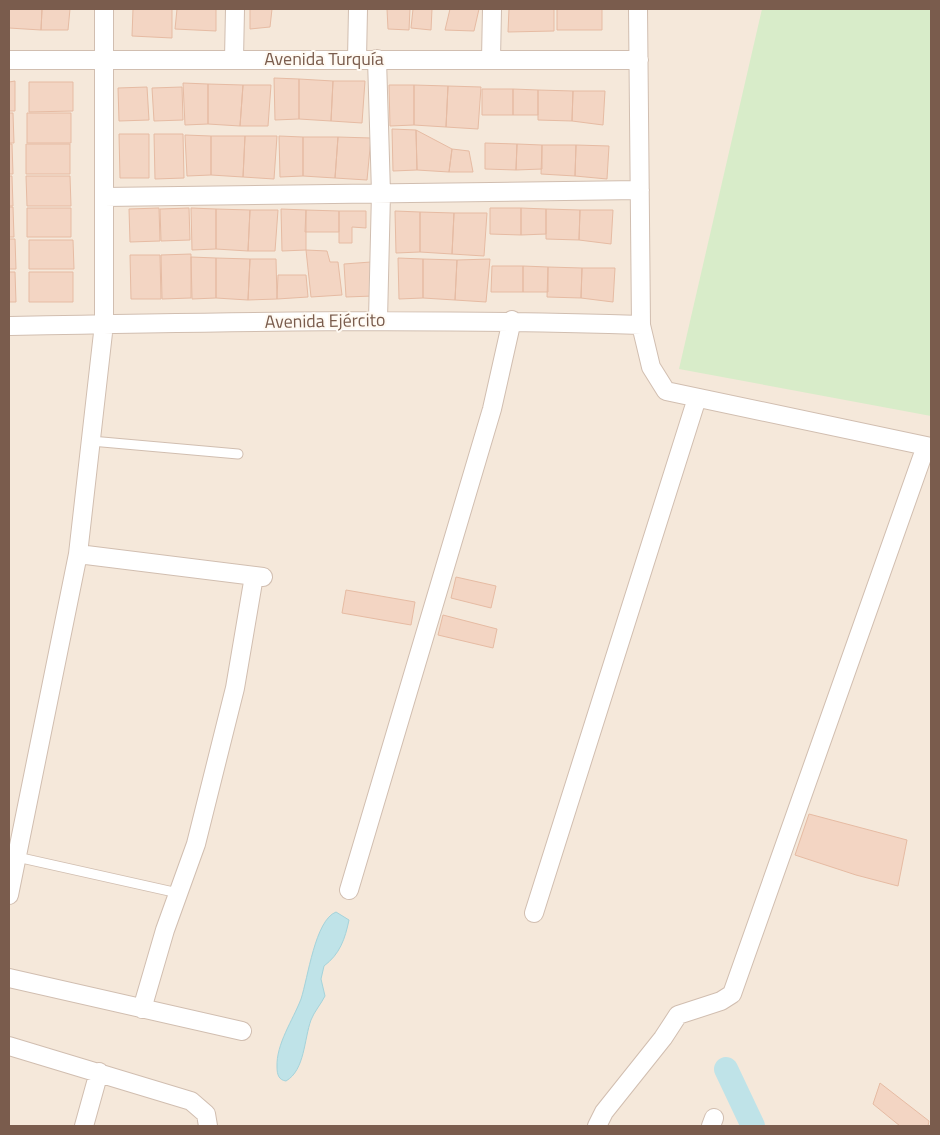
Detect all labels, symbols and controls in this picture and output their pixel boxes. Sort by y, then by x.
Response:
street label: Avenida Turquía [264,45,384,72]
street label: Avenida Ejército [264,306,386,335]

